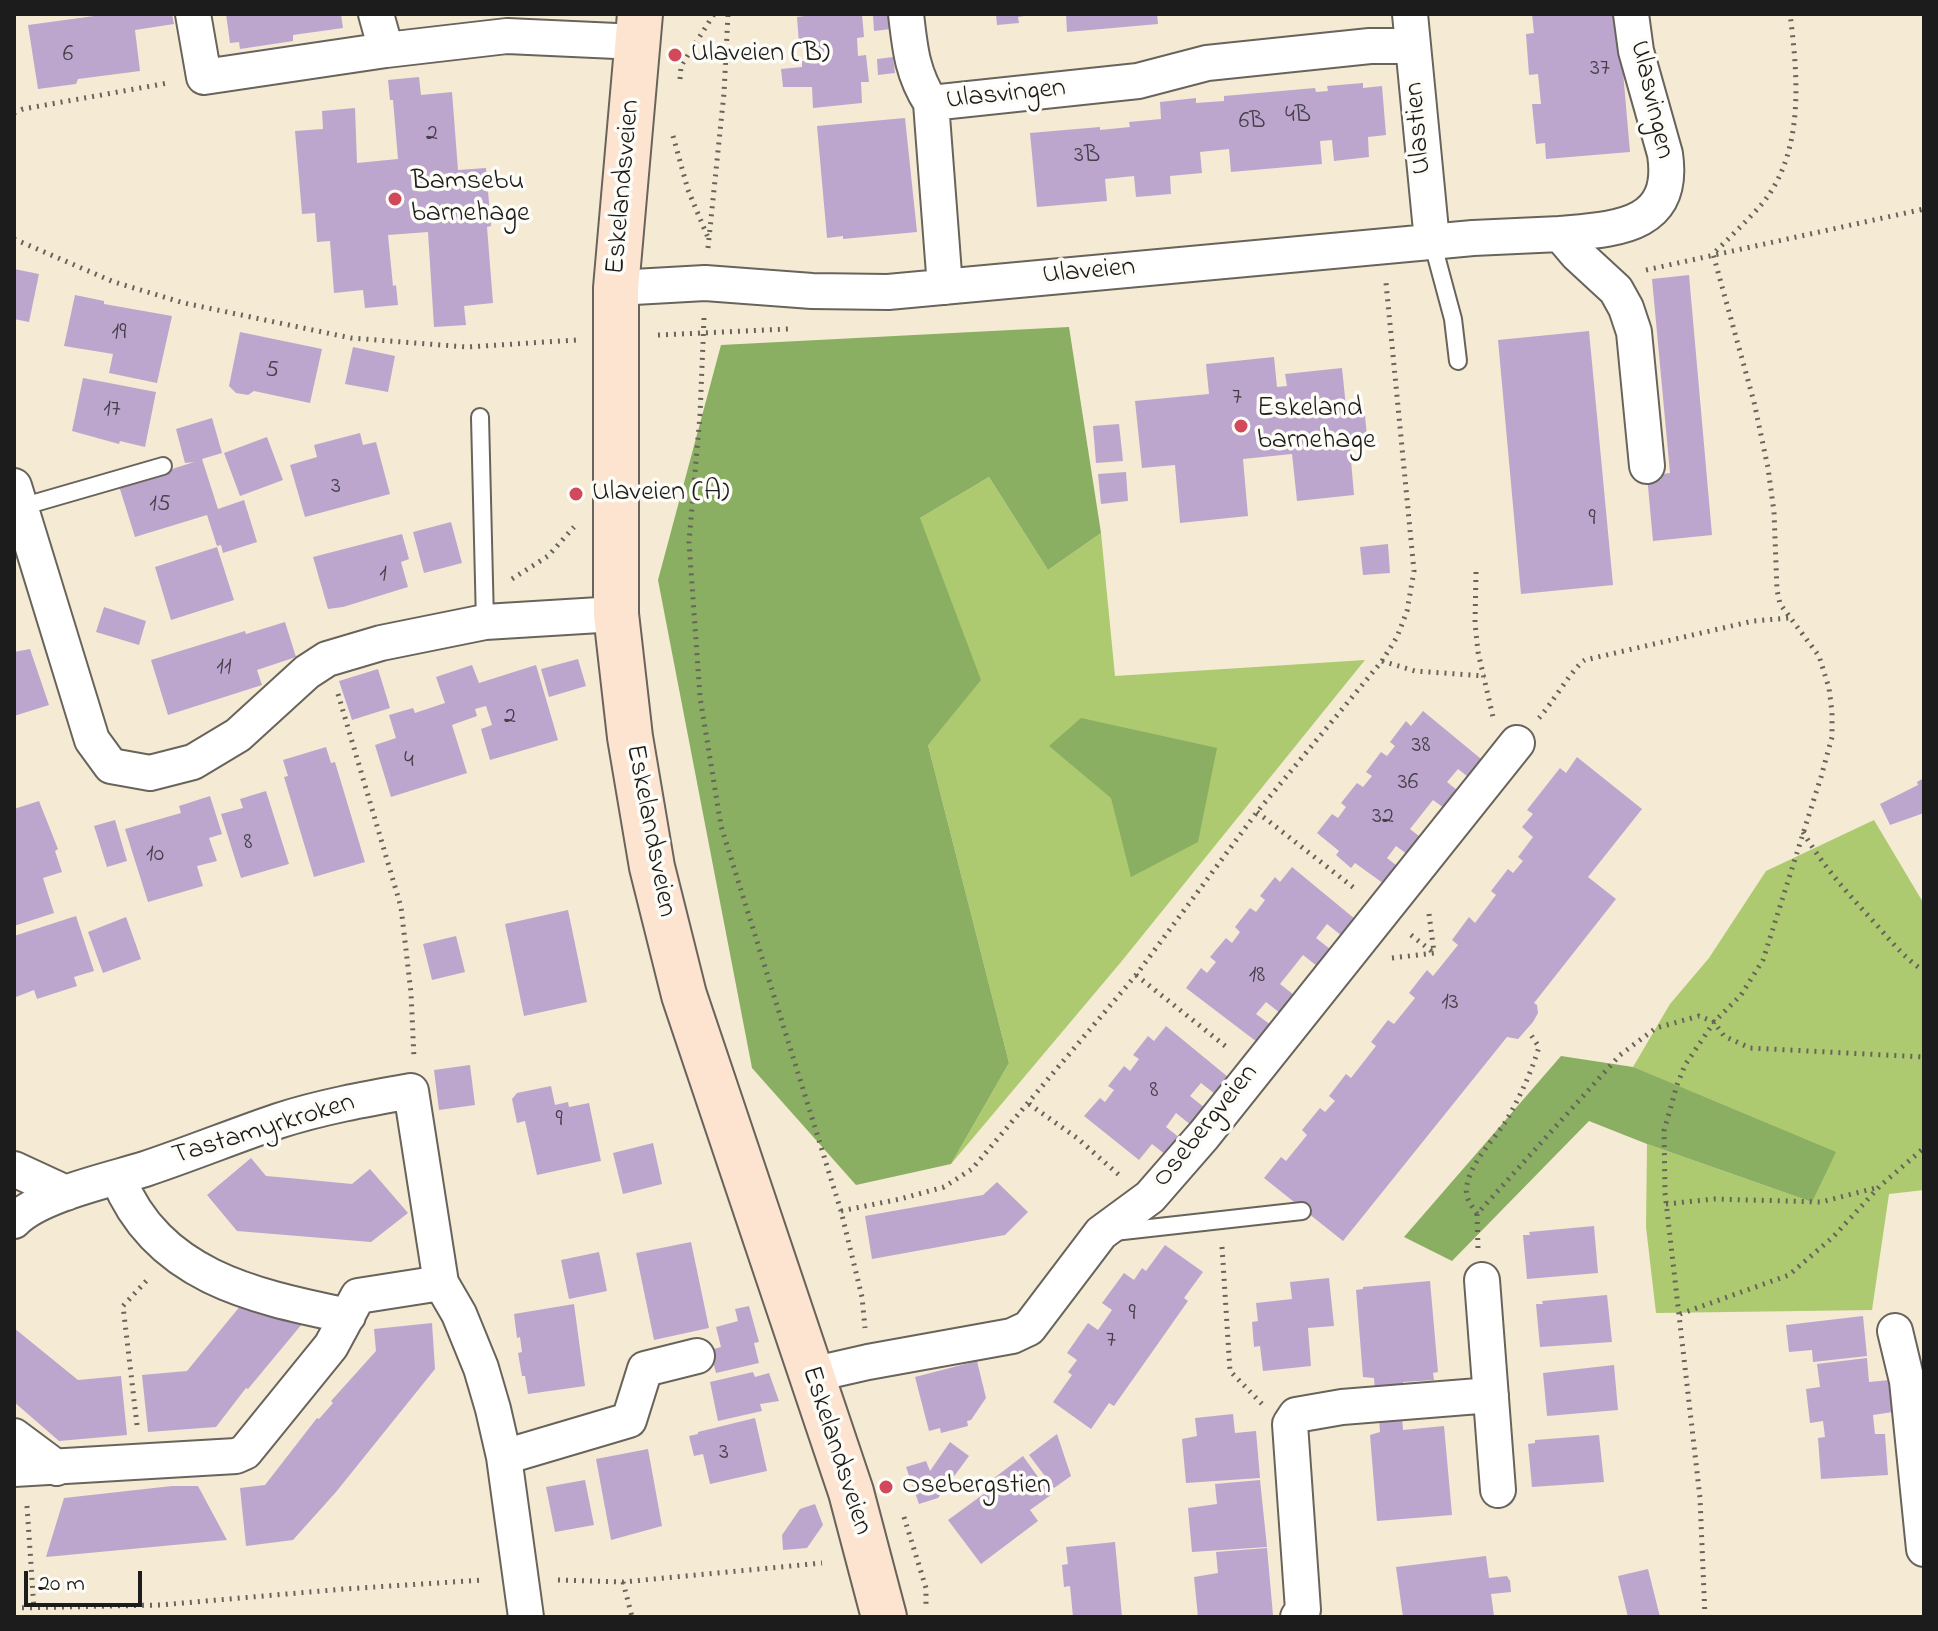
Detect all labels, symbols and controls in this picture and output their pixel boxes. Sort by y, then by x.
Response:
place label: Ulaveien (B) [691,38,830,72]
street label: Ulasvingen [1620,38,1680,162]
house number: 6 [63,42,73,70]
marker: Ulaveien (B) [666,46,684,64]
house number: 37 [1590,56,1610,84]
street label: Ulasvingen [944,73,1068,119]
street label: Ulastien [1399,80,1441,176]
street label: Eskelandsveien [601,98,649,276]
house number: 4B [1285,103,1311,131]
house number: 6B [1239,109,1265,137]
house number: 2 [426,121,438,149]
house number: 3B [1074,143,1100,171]
place label: Bamsebu barnehage [411,166,529,232]
marker: Bamsebu barnehage [386,190,404,208]
street label: Ulaveien [1041,252,1137,294]
house number: 19 [112,320,126,348]
house number: 5 [265,358,279,386]
house number: 7 [1232,385,1242,413]
place label: Eskeland barnehage [1257,393,1375,459]
house number: 17 [103,397,121,425]
marker: Eskeland barnehage [1232,417,1250,435]
house number: 3 [331,474,341,502]
place label: Ulaveien (A) [592,477,729,511]
marker: Ulaveien (A) [567,485,585,503]
house number: 15 [149,492,171,520]
house number: 9 [1588,506,1596,534]
house number: 1 [379,562,387,590]
house number: 11 [216,655,232,683]
house number: 2 [504,704,516,732]
house number: 38 [1412,733,1430,761]
street label: Eskelandsveien [616,742,682,920]
house number: 4 [404,748,414,776]
house number: 36 [1398,770,1418,798]
house number: 32 [1372,804,1394,832]
house number: 8 [244,830,252,858]
house number: 10 [146,842,164,870]
house number: 18 [1249,963,1265,991]
house number: 13 [1441,990,1459,1018]
street label: Osebergveien [1147,1058,1267,1196]
house number: 8 [1150,1078,1158,1106]
street label: Tastamyrkroken [169,1087,359,1175]
house number: 9 [555,1107,563,1135]
house number: 9 [1128,1301,1136,1329]
house number: 7 [1106,1328,1116,1356]
street label: Eskelandsveien [792,1362,878,1540]
house number: 3 [719,1440,729,1468]
place label: Osebergstien [902,1470,1051,1504]
marker: Osebergstien [877,1478,895,1496]
scale bar [28,1555,146,1605]
text: 20 m [38,1567,85,1602]

